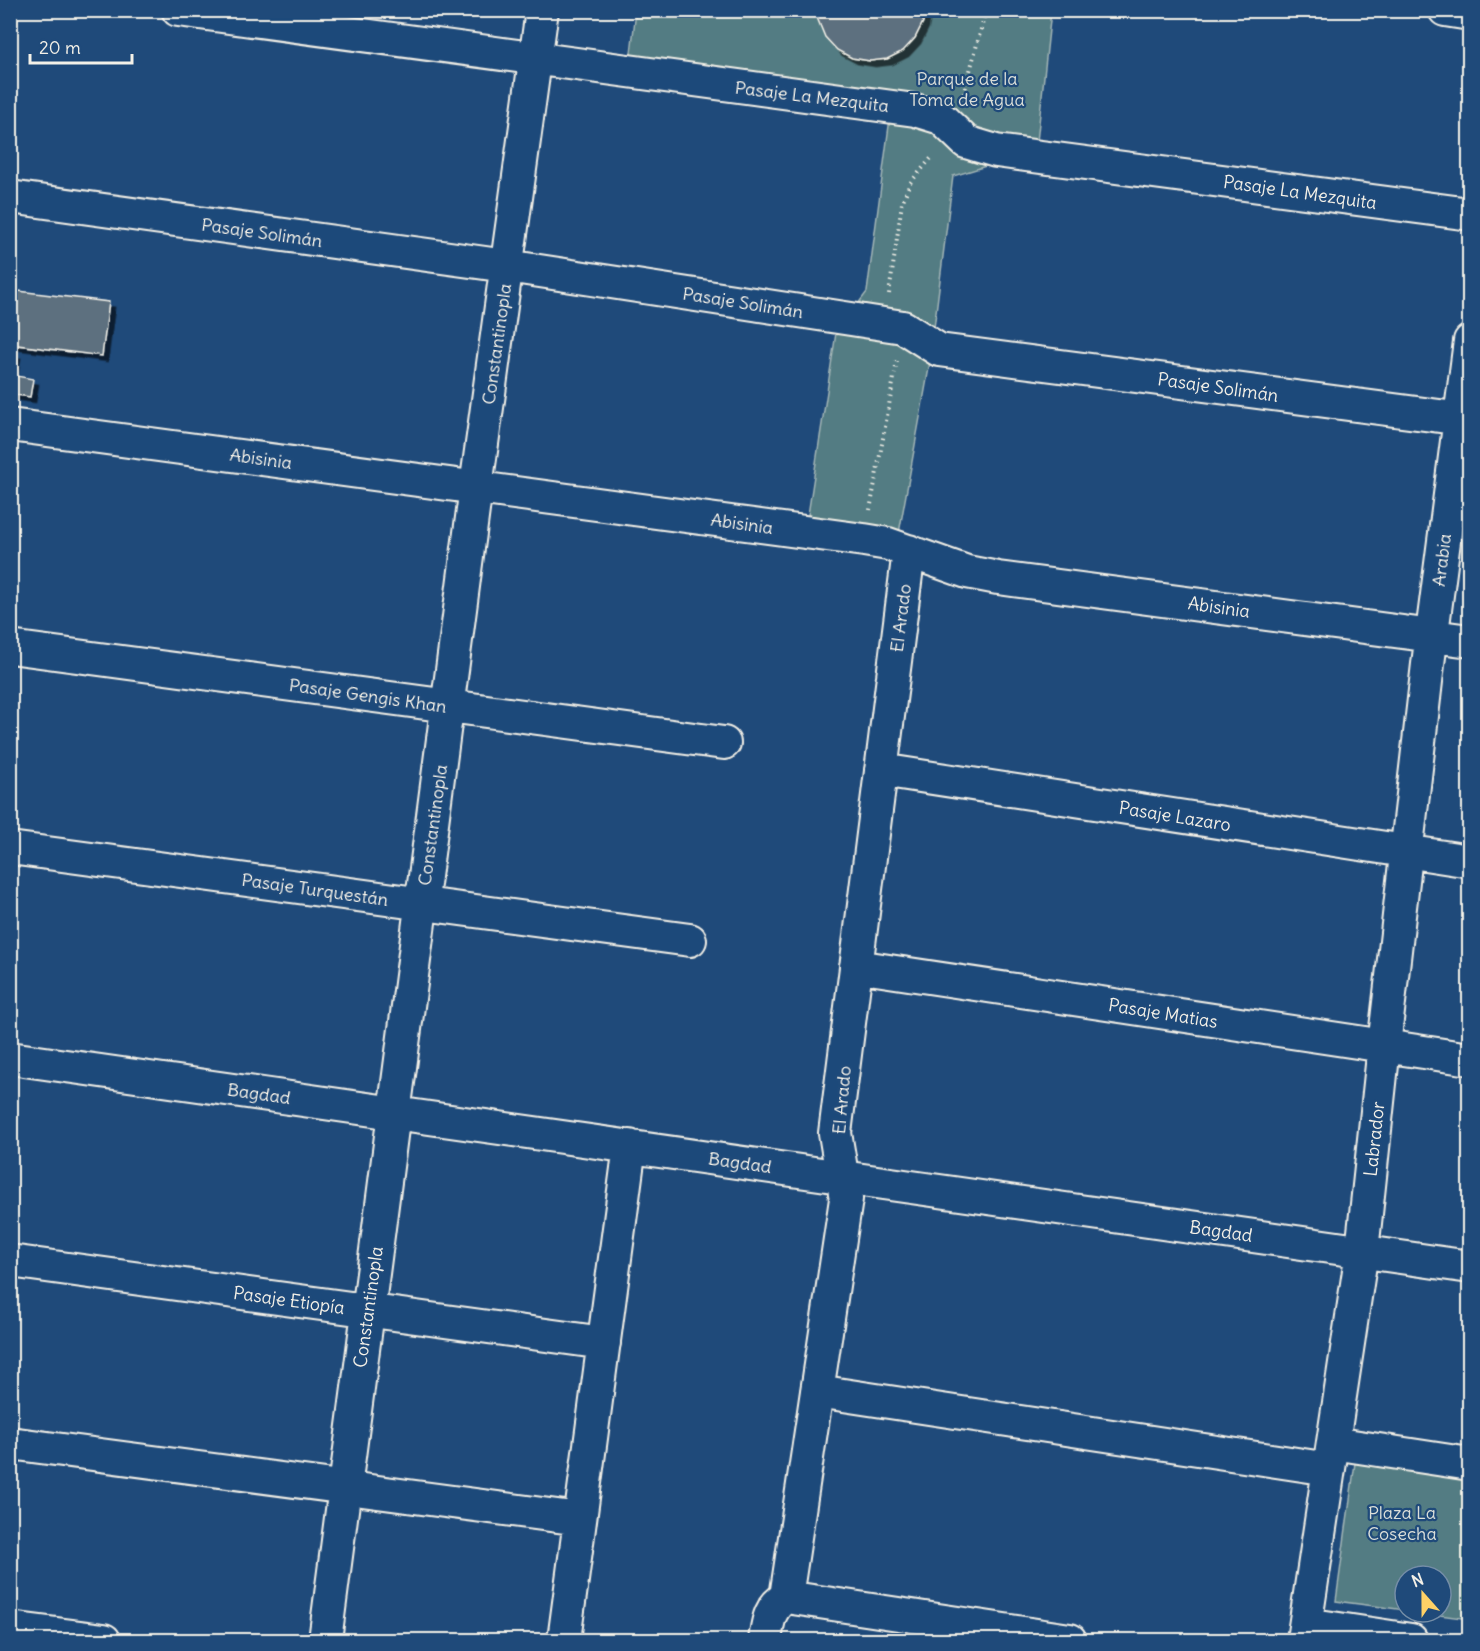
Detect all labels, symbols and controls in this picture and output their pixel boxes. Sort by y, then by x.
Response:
scale bar [30,27,132,65]
text: 20 m [39,36,81,59]
park label: Parque de la Toma de Agua [909,67,1025,111]
street label: Pasaje La Mezquita [734,75,890,117]
street label: Pasaje La Mezquita [1222,170,1378,214]
street label: Pasaje Solimán [200,212,324,252]
street label: Pasaje Solimán [681,281,805,323]
street label: Constantinopla [476,282,516,406]
street label: Pasaje Solimán [1156,367,1280,407]
street label: Abisinia [228,442,294,474]
street label: Abisinia [709,507,775,539]
street label: Arabia [1426,532,1456,588]
street label: El Arado [884,583,916,653]
street label: Abisinia [1186,591,1252,623]
street label: Pasaje Gengis Khan [288,673,448,717]
street label: Constantinopla [412,763,452,887]
street label: Pasaje Lazaro [1117,796,1233,836]
street label: Pasaje Turquestán [240,867,390,911]
street label: Pasaje Matias [1107,993,1219,1033]
street label: El Arado [827,1065,855,1135]
street label: Bagdad [226,1077,292,1109]
street label: Labrador [1359,1100,1389,1178]
street label: Bagdad [707,1146,773,1178]
street label: Bagdad [1188,1215,1254,1247]
street label: Constantinopla [348,1245,388,1369]
street label: Pasaje Etiopía [232,1281,346,1319]
park label: Plaza La Cosecha [1367,1501,1437,1545]
north arrow [1393,1564,1453,1624]
text: N [1409,1569,1426,1591]

